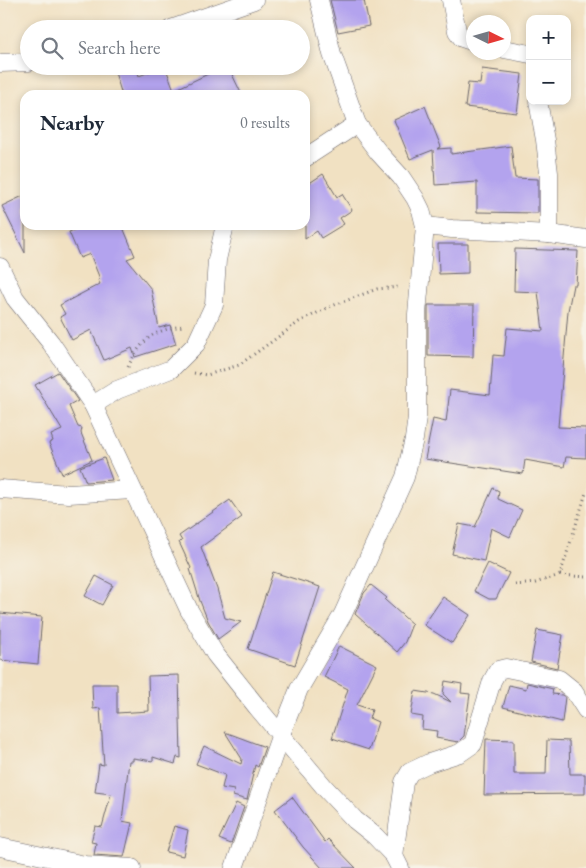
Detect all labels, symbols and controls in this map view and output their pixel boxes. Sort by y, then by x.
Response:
north arrow [466,15,511,60]
map controls [526,15,571,105]
button: + [526,15,571,60]
search box [20,20,310,75]
icon: search [38,34,66,62]
text: Search here [78,35,160,60]
button: − [526,60,571,105]
text: Nearby [40,109,104,136]
text: 0 results [240,112,290,133]

